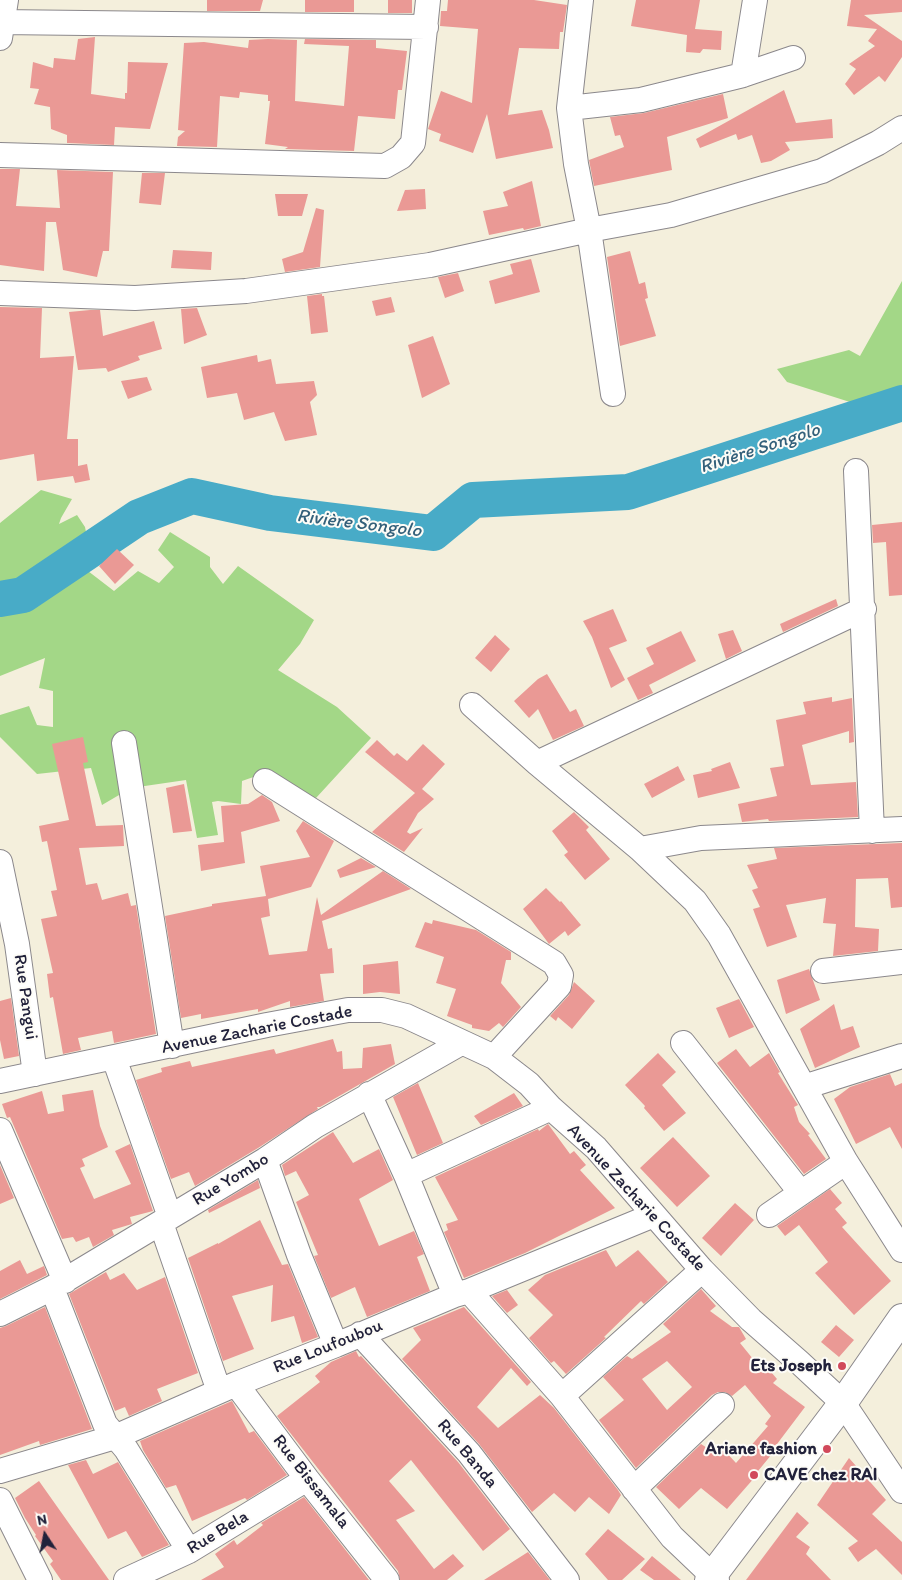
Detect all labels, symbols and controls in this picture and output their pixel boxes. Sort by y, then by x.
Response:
water label: Rivière Songolo [697,419,823,479]
water label: Rivière Songolo [296,505,422,543]
street label: Rue Pangui [8,953,42,1041]
street label: Avenue Zacharie Costade [160,1001,354,1059]
street label: Avenue Zacharie Costade [562,1120,710,1276]
street label: Rue Yombo [189,1149,273,1211]
street label: Rue Loufoubou [270,1315,386,1379]
place label: Ets Joseph [751,1355,832,1377]
marker: Ets Joseph [836,1360,848,1372]
street label: Rue Banda [432,1415,502,1493]
street label: Rue Bissamala [268,1431,354,1533]
place label: Ariane fashion [705,1438,817,1460]
marker: Ariane fashion [821,1443,833,1455]
place label: CAVE chez RAI [764,1464,878,1486]
marker: CAVE chez RAI [748,1469,760,1481]
street label: Rue Bela [183,1506,253,1560]
north arrow [20,1510,70,1560]
text: N [36,1511,48,1529]

